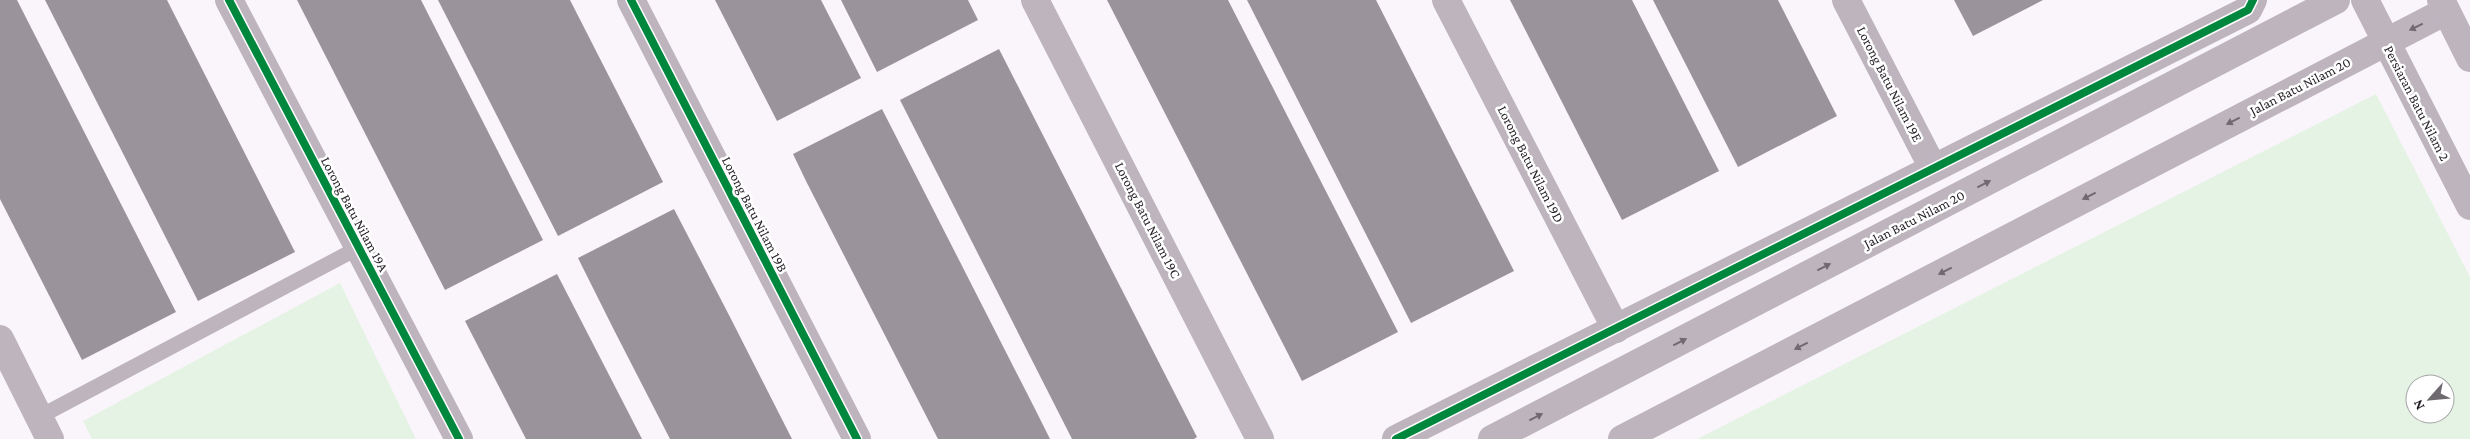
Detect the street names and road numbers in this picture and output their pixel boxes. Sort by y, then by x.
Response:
street label: Lorong Batu Nilam 19E [1854,24,1926,145]
street label: Persiaran Batu Nilam 2 [2381,43,2453,164]
street label: Jalan Batu Nilam 20 [2245,54,2353,119]
street label: Lorong Batu Nilam 19D [1495,103,1567,225]
street label: Lorong Batu Nilam 19A [318,154,392,274]
street label: Lorong Batu Nilam 19B [719,154,791,275]
street label: Lorong Batu Nilam 19C [1112,159,1184,281]
street label: Jalan Batu Nilam 20 [1859,187,1967,252]

